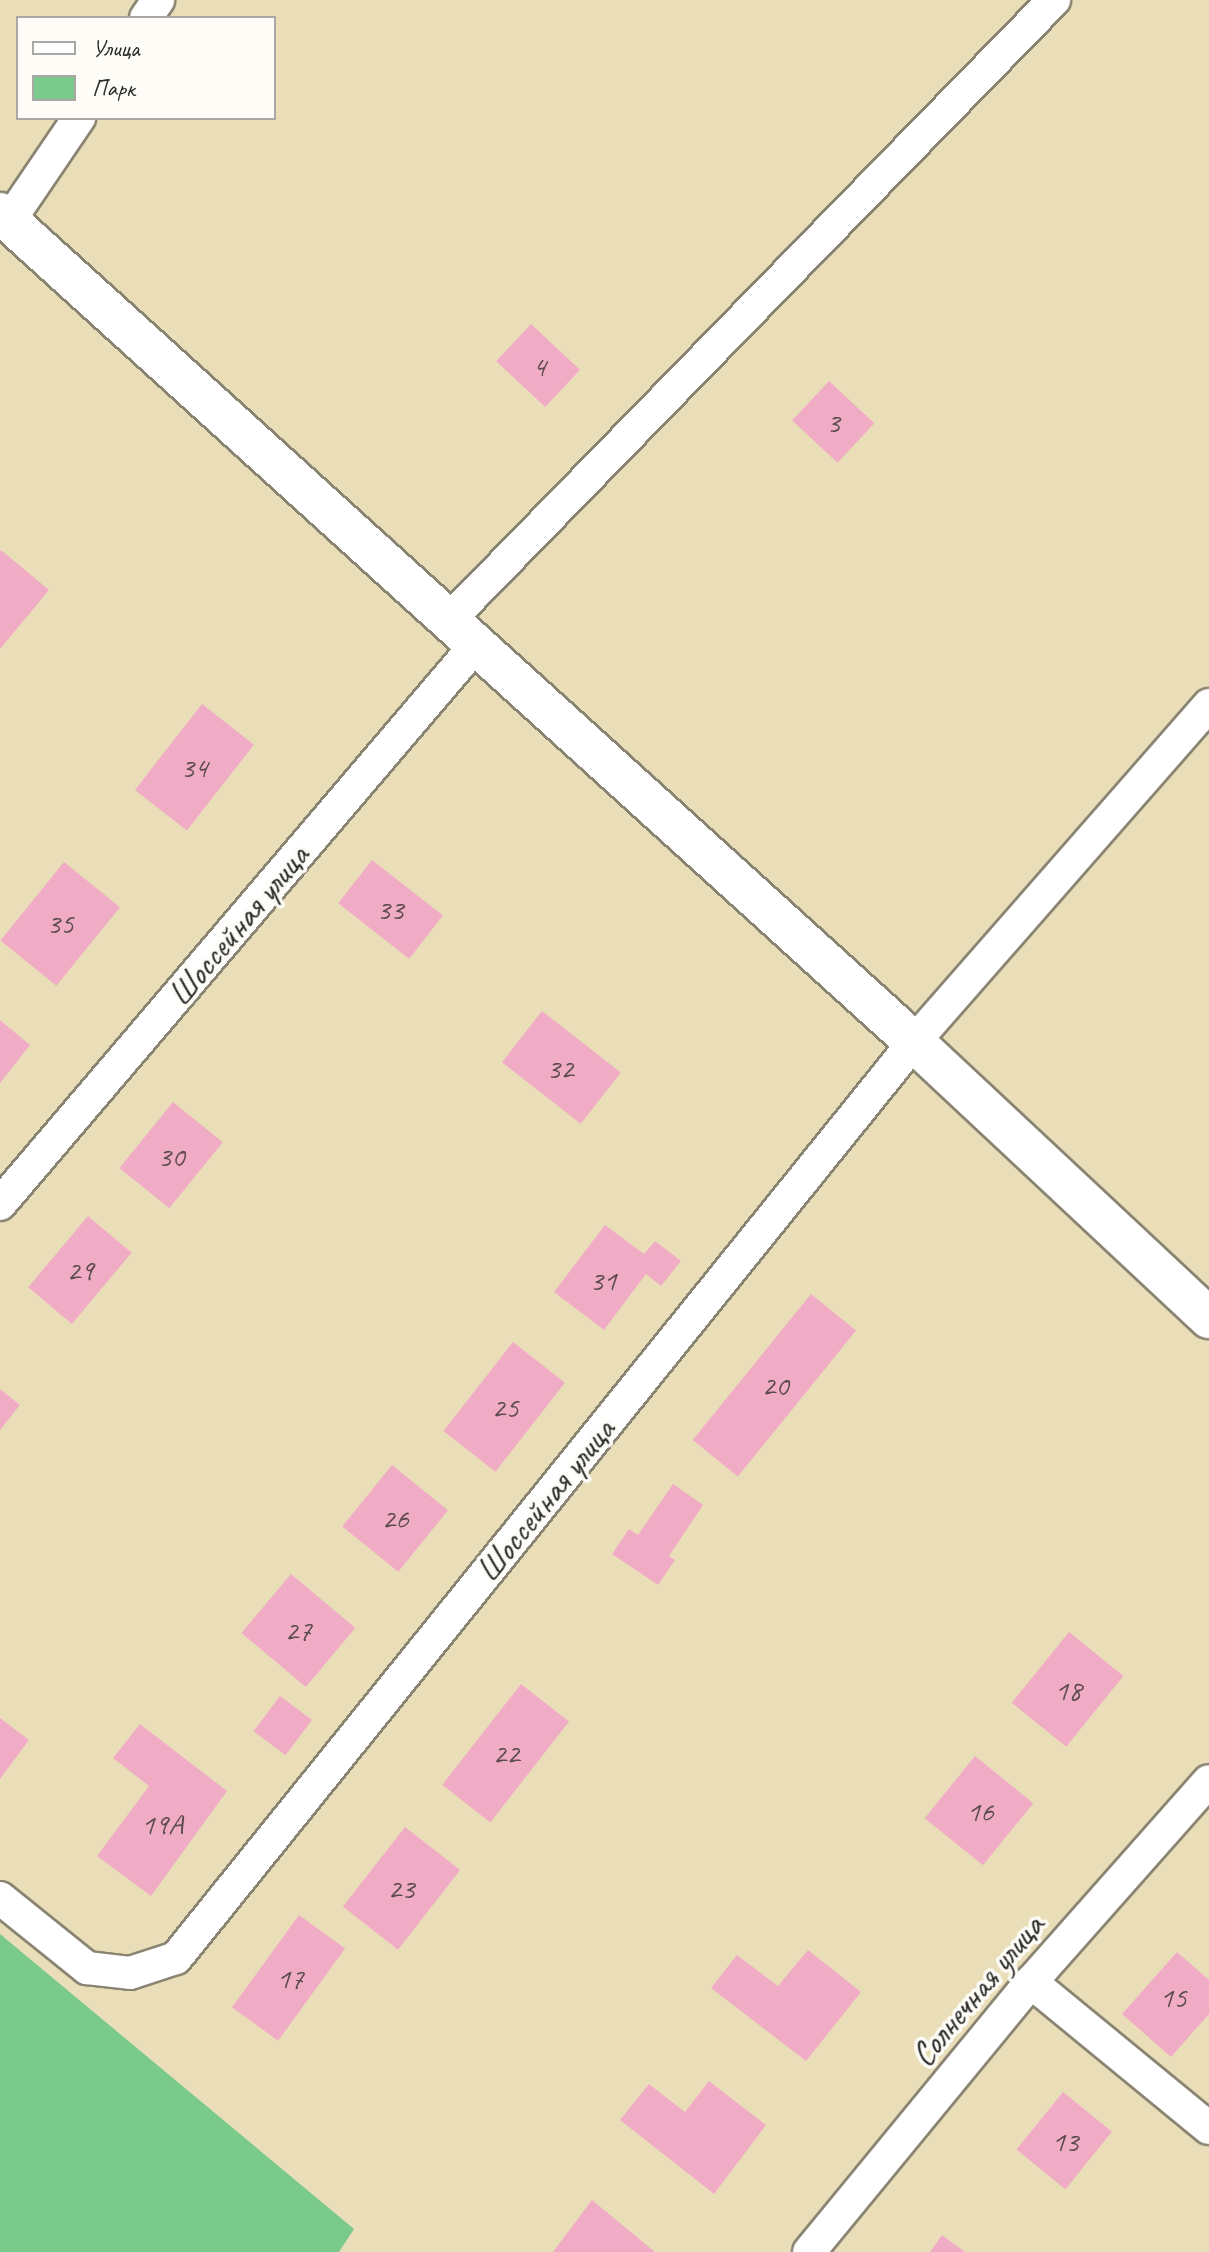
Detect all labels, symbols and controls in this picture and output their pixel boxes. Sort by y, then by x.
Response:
legend [16,16,276,120]
text: Улица [92,33,140,63]
text: Парк [92,73,135,103]
house number: 4 [532,348,546,384]
house number: 3 [826,404,840,440]
house number: 34 [181,749,207,785]
street label: Шоссейная улица [158,835,318,1015]
house number: 33 [377,891,403,927]
house number: 35 [47,905,73,941]
house number: 32 [547,1050,573,1086]
house number: 30 [158,1138,184,1174]
house number: 29 [67,1252,93,1288]
house number: 31 [590,1262,616,1298]
house number: 20 [762,1367,788,1403]
house number: 25 [492,1389,518,1425]
street label: Шоссейная улица [466,1409,624,1591]
house number: 26 [382,1500,408,1536]
house number: 27 [285,1612,311,1648]
house number: 18 [1055,1672,1081,1708]
house number: 22 [493,1735,519,1771]
house number: 16 [967,1793,993,1829]
house number: 19А [141,1806,183,1842]
house number: 23 [388,1870,414,1906]
street label: Солнечная улица [901,1905,1053,2075]
house number: 17 [277,1960,303,1996]
house number: 15 [1160,1979,1186,2015]
house number: 13 [1052,2123,1078,2159]

